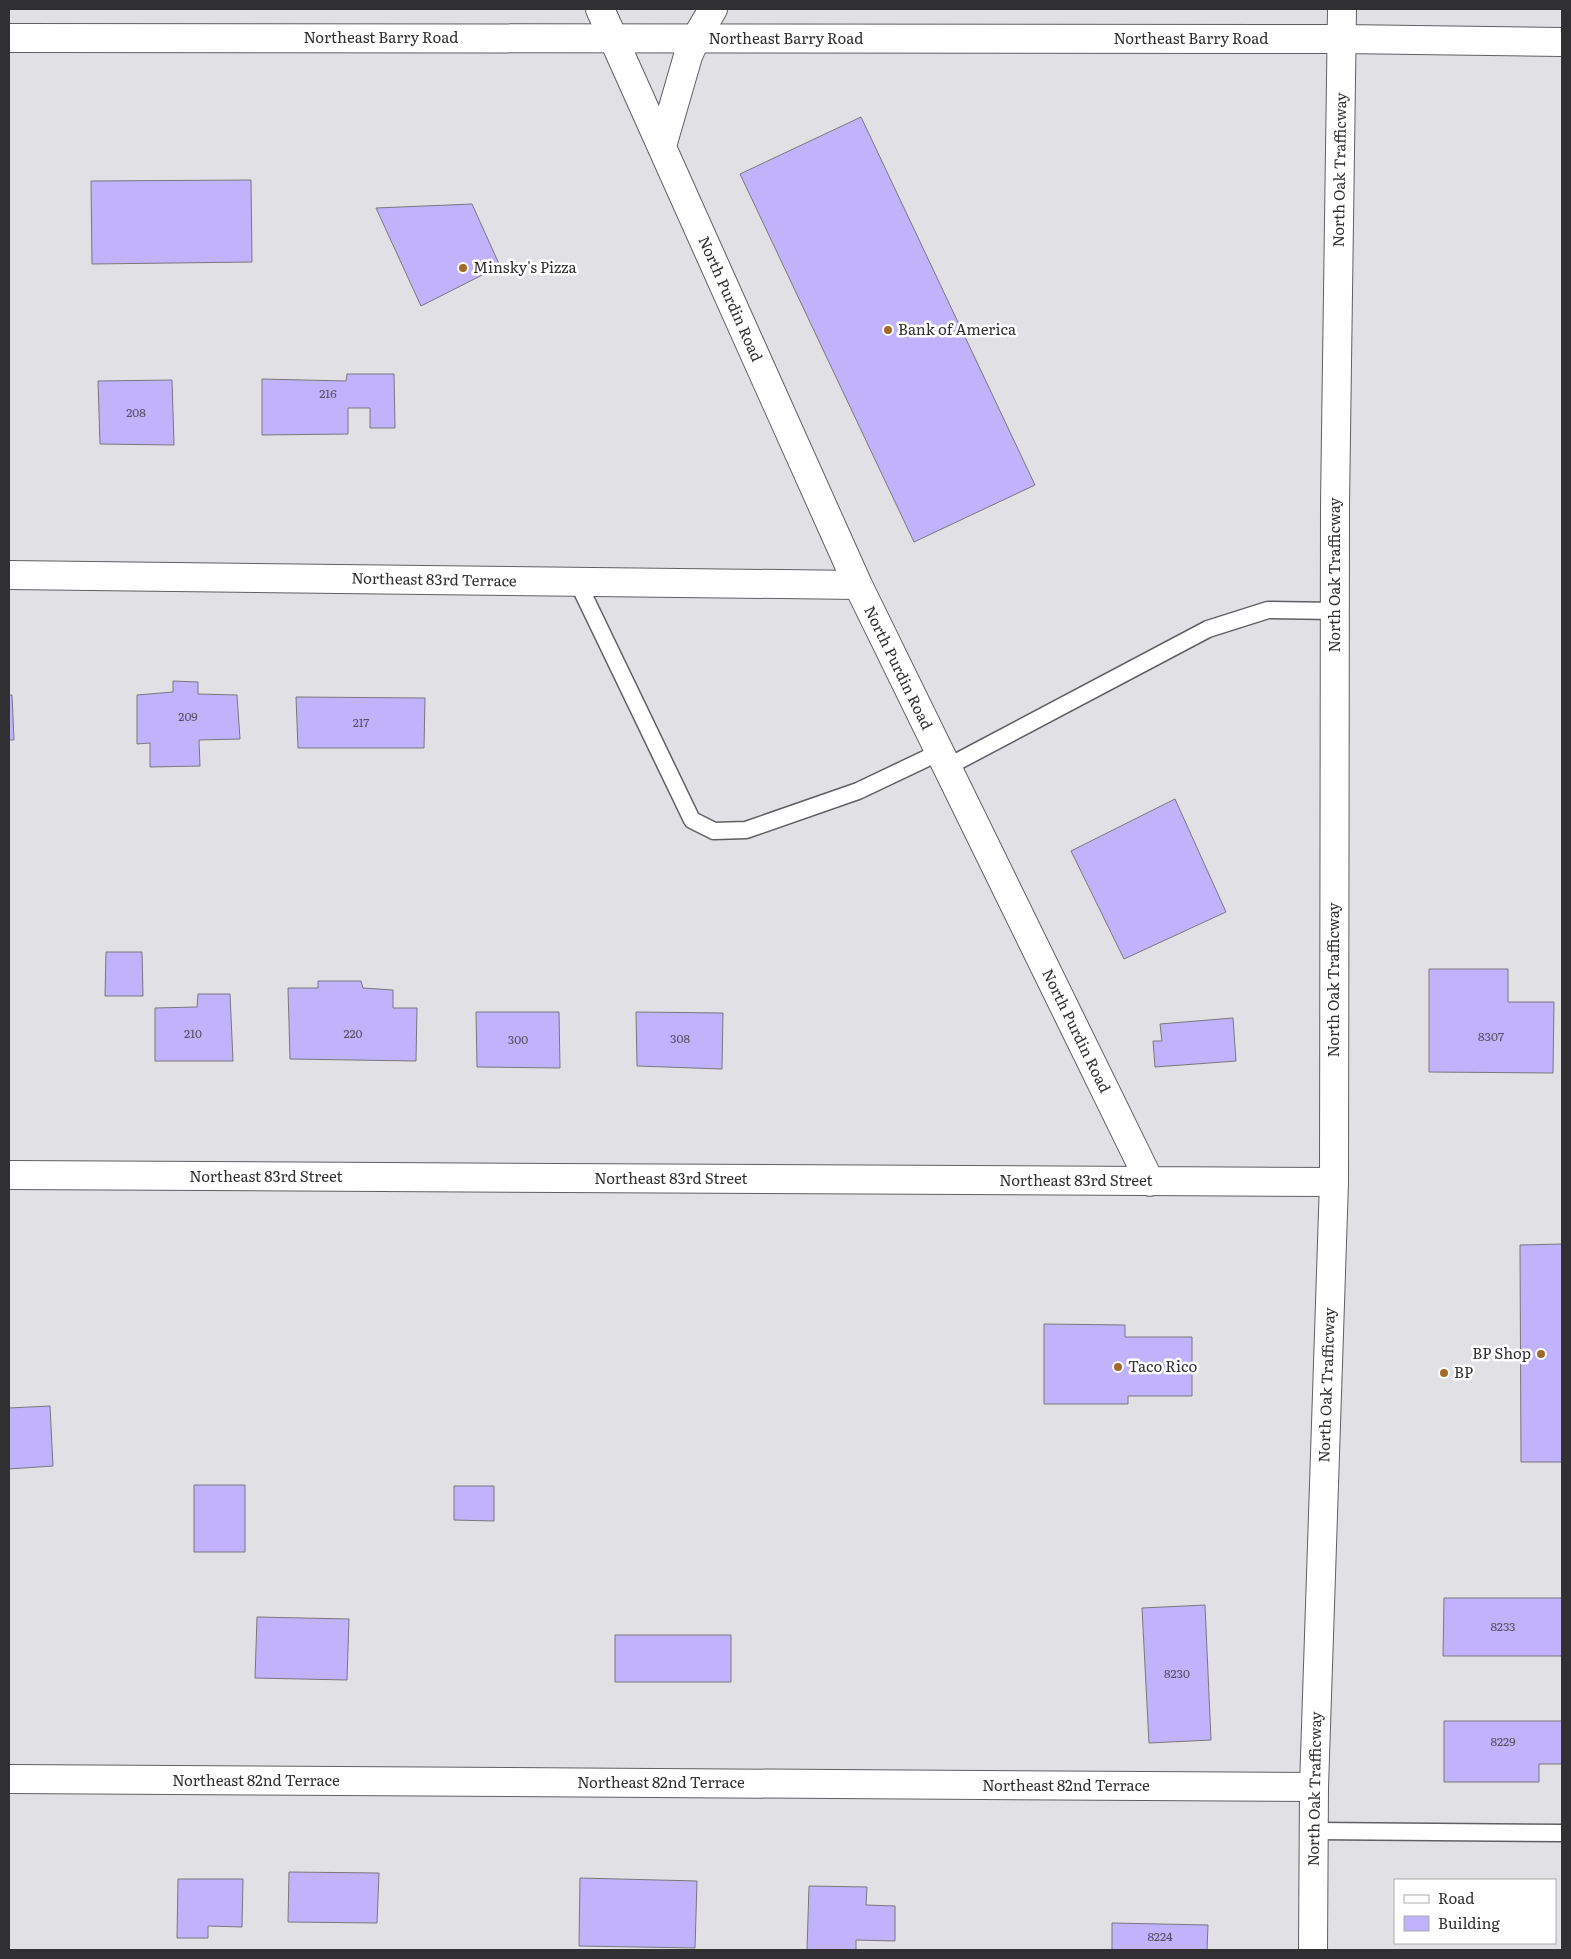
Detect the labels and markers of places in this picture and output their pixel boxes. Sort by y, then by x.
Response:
place label: Minsky's Pizza [473,255,578,278]
marker: Minsky's Pizza [457,262,469,274]
place label: Bank of America [898,317,1017,340]
marker: Bank of America [882,324,894,336]
place label: BP Shop [1472,1341,1531,1364]
marker: BP Shop [1535,1348,1547,1360]
place label: Taco Rico [1128,1354,1197,1377]
place label: BP [1454,1360,1473,1383]
marker: Taco Rico [1112,1361,1124,1373]
marker: BP [1438,1367,1450,1379]

